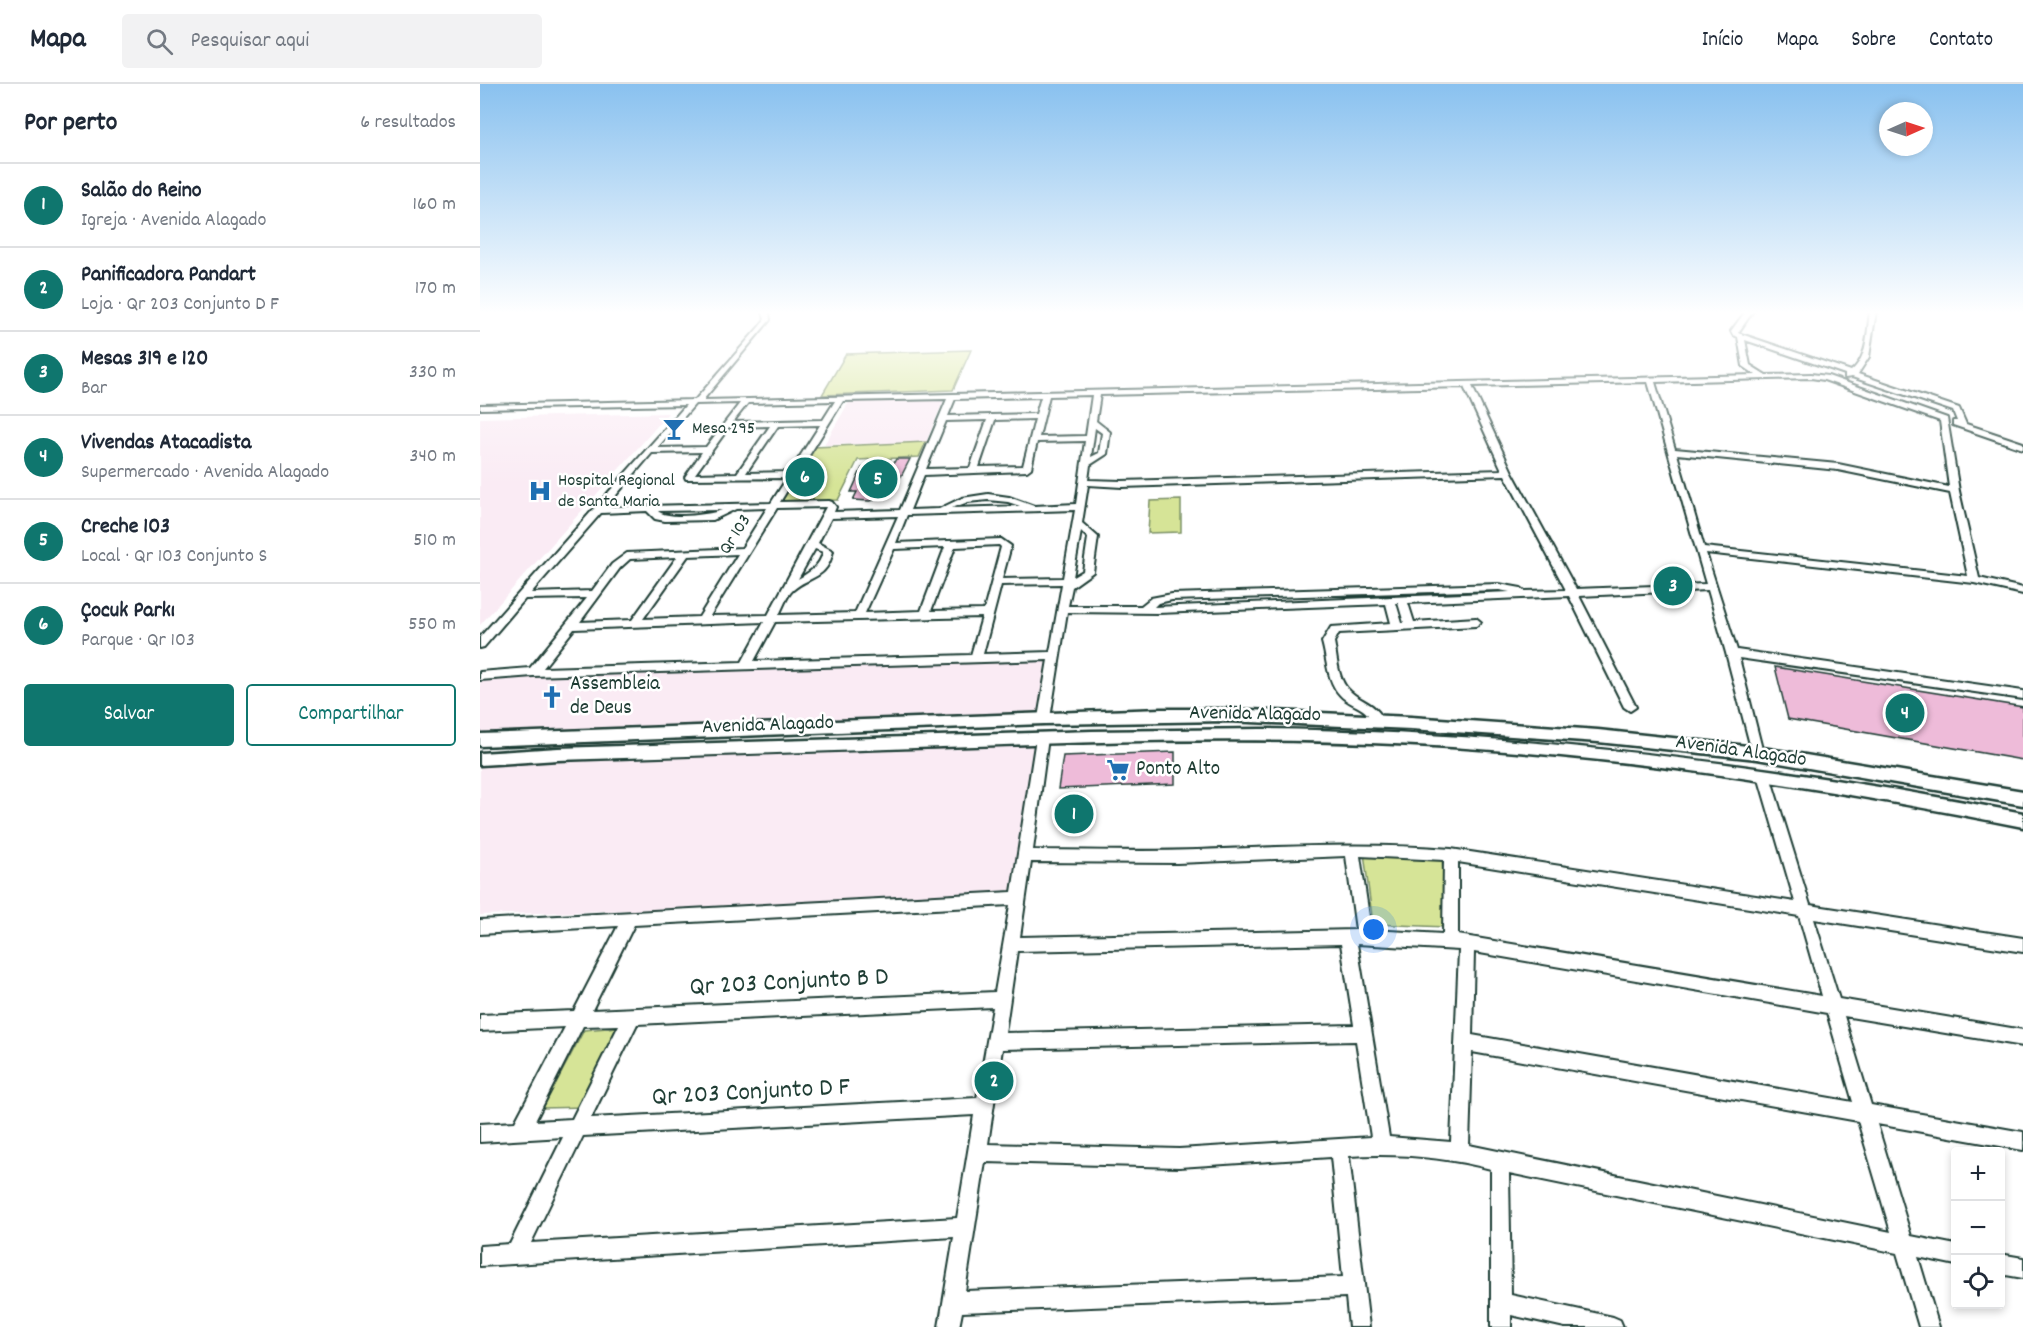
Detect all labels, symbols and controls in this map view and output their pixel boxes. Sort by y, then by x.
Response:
search box [122,14,542,68]
text: Mapa [30,21,86,61]
icon: search [143,25,176,58]
text: Pesquisar aqui [191,26,309,57]
text: Início [1702,26,1743,56]
text: Mapa [1776,26,1818,56]
text: Sobre [1851,26,1896,56]
text: Contato [1929,26,1993,56]
north arrow [1879,102,1933,156]
text: Por perto [24,105,117,142]
text: 6 resultados [360,109,456,137]
text: Salão do Reino [81,176,202,207]
text: 1 [41,191,46,219]
text: 160 m [413,191,456,219]
text: Igreja · Avenida Alagado [81,207,266,235]
text: Panificadora Pandart [81,260,256,291]
text: 2 [39,275,48,303]
text: 170 m [415,275,456,303]
text: Loja · Qr 203 Conjunto D F [81,291,279,319]
text: Mesas 319 e 120 [81,344,208,375]
text: 3 [39,359,48,387]
text: 330 m [409,359,456,387]
text: Bar [81,375,107,403]
bar icon: Mesa 295 [661,416,687,442]
place label: Mesa 295 [692,417,755,442]
text: Vivendas Atacadista [81,428,251,459]
text: 4 [39,443,48,471]
text: 340 m [410,443,456,471]
pin: 6 [786,454,824,500]
pin: 5 [858,456,898,502]
text: Supermercado · Avenida Alagado [81,459,329,487]
place label: Hospital Regional de Santa Maria [558,469,676,515]
hospital icon: Hospital Regional de Santa Maria [527,478,553,504]
street label: Qr 103 [714,510,758,560]
text: Creche 103 [81,512,170,543]
text: 5 [39,527,48,555]
text: 510 m [413,527,456,555]
text: Local · Qr 103 Conjunto S [81,543,267,571]
pin: 3 [1654,564,1692,608]
text: Çocuk Parkı [81,596,175,627]
text: 6 [39,611,48,639]
text: 550 m [408,611,456,639]
text: Parque · Qr 103 [81,627,195,655]
place label: Assembleia de Deus [570,670,661,724]
button: Salvar [24,684,234,746]
button: Compartilhar [246,684,456,746]
church icon: Assembleia de Deus [539,684,565,710]
pin: 4 [1886,690,1924,736]
street label: Avenida Alagado [1189,699,1321,731]
street label: Avenida Alagado [701,709,835,743]
street label: Avenida Alagado [1674,728,1808,776]
place label: Ponto Alto [1136,755,1220,785]
supermarket icon: Ponto Alto [1105,757,1131,783]
pin: 1 [1054,792,1094,836]
your location [1359,915,1388,944]
street label: Qr 203 Conjunto B D [689,959,889,1007]
pin: 2 [974,1058,1014,1104]
street label: Qr 203 Conjunto D F [651,1069,851,1117]
map controls [1951,1147,2005,1309]
button: + [1951,1147,2005,1201]
button: − [1951,1201,2005,1255]
button: locate [1951,1255,2005,1309]

